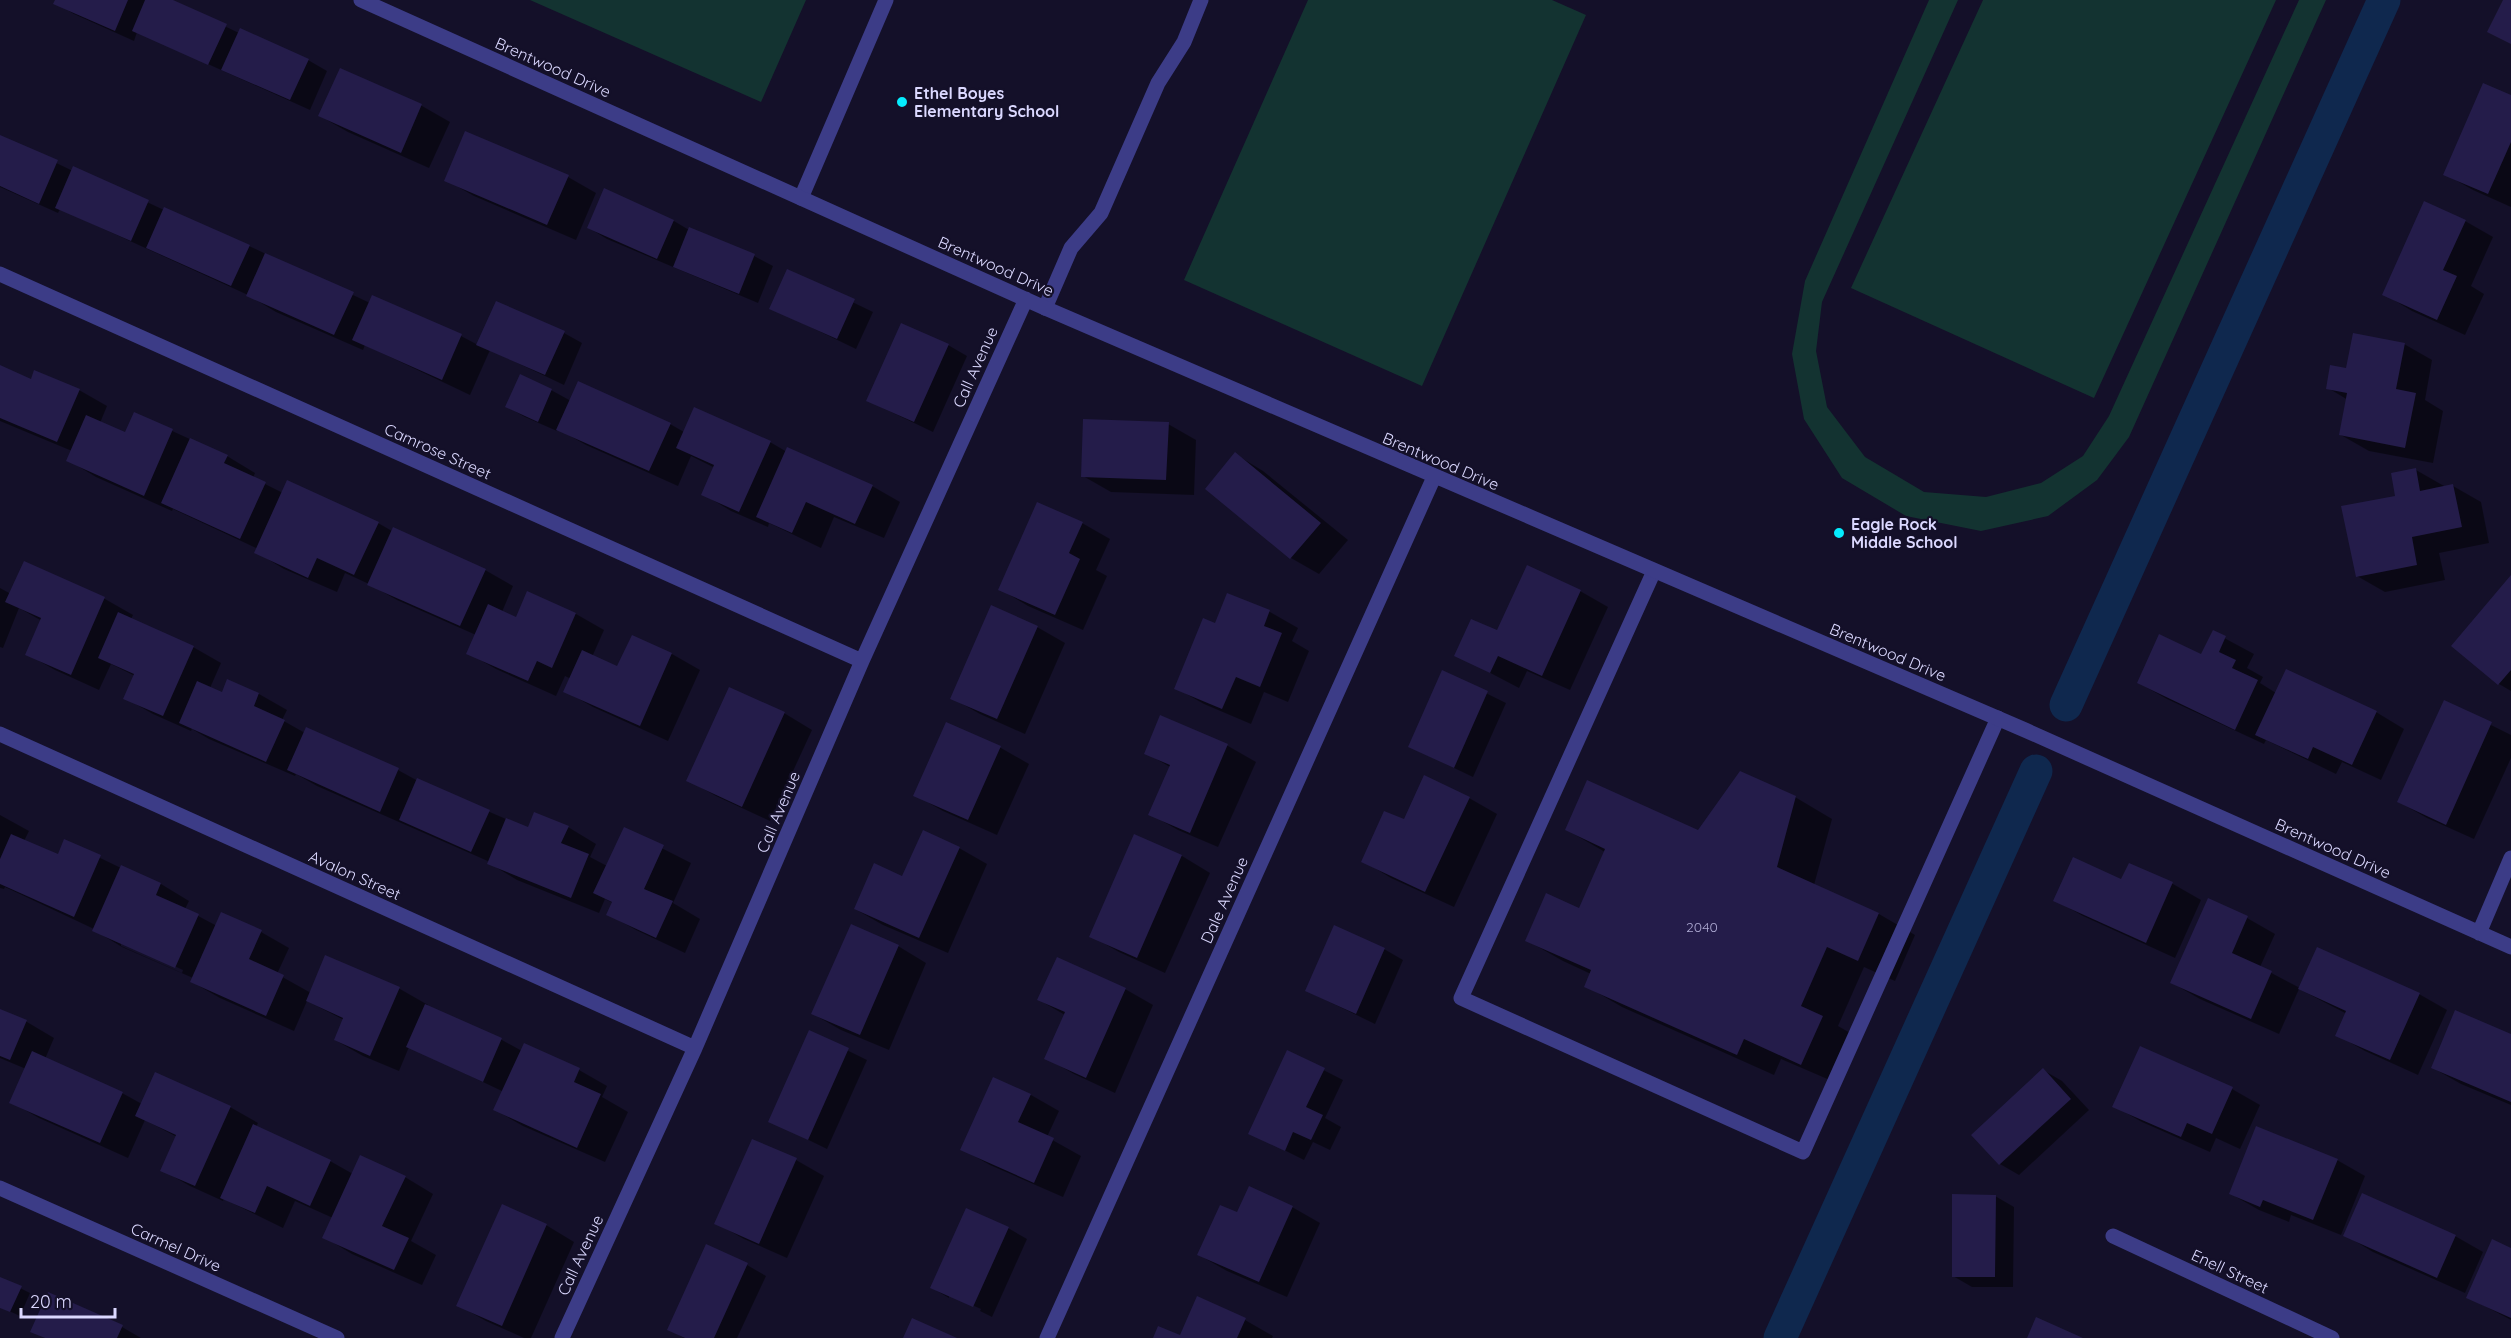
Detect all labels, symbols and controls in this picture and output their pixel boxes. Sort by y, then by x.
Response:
street label: Brentwood Drive [492,33,614,101]
place label: Ethel Boyes Elementary School [914,83,1059,121]
marker: Ethel Boyes Elementary School [895,95,909,109]
street label: Brentwood Drive [935,232,1057,300]
street label: Call Avenue [948,323,1002,411]
street label: Camrose Street [381,419,495,483]
street label: Brentwood Drive [1380,427,1502,495]
place label: Eagle Rock Middle School [1851,514,1958,552]
marker: Eagle Rock Middle School [1832,526,1846,540]
street label: Brentwood Drive [1827,618,1949,686]
street label: Call Avenue [752,768,804,856]
street label: Brentwood Drive [2272,814,2394,882]
street label: Avalon Street [306,846,404,904]
street label: Dale Avenue [1196,854,1252,946]
house number: 2040 [1686,918,1718,936]
street label: Call Avenue [553,1212,607,1298]
street label: Carmel Drive [128,1218,224,1276]
street label: Enell Street [2188,1244,2272,1298]
scale bar [21,1281,116,1319]
text: 20 m [30,1290,72,1313]

